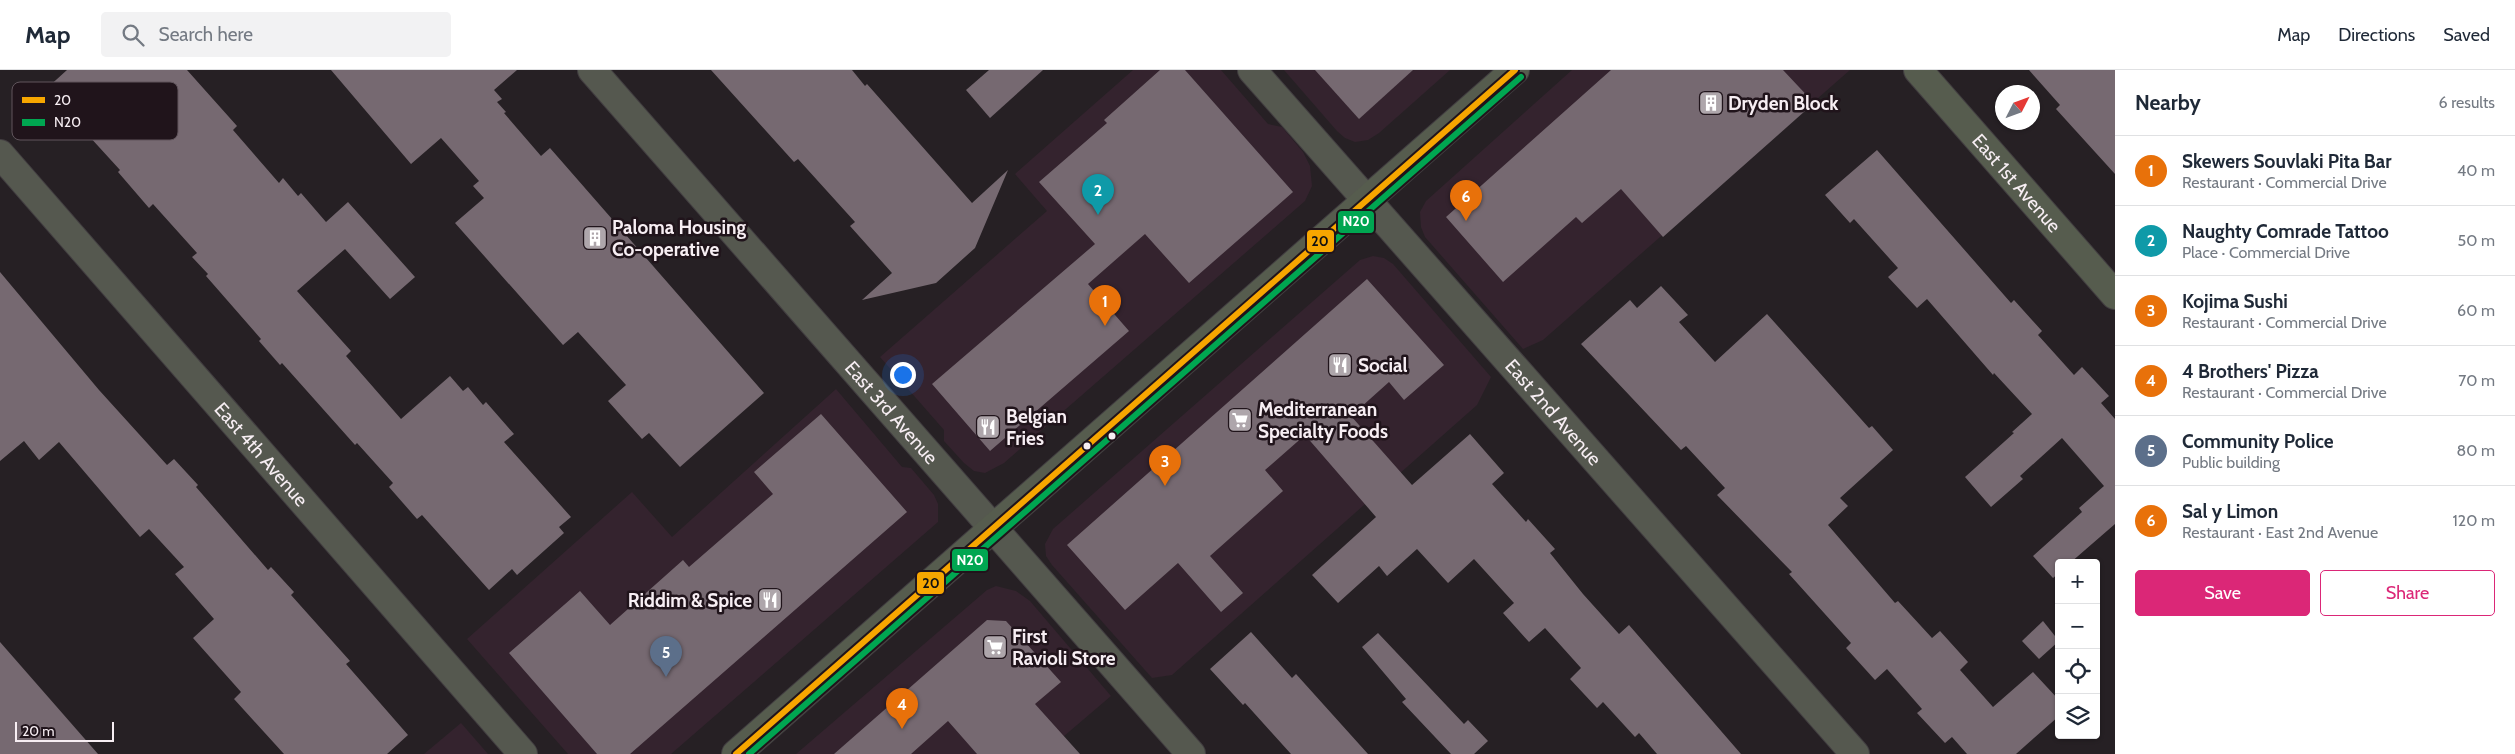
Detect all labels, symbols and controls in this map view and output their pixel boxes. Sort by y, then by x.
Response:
search box [101,12,451,57]
text: Map [25,20,71,49]
icon: search [119,21,147,49]
text: Search here [159,23,253,46]
text: Map [2277,24,2310,46]
text: Directions [2338,24,2415,46]
text: Saved [2443,24,2490,46]
legend [12,82,178,140]
north arrow [1995,85,2040,130]
building icon: Dryden Block [1698,90,1724,116]
text: Nearby [2135,90,2201,115]
text: 20 [54,91,71,109]
place label: Dryden Block [1728,92,1839,115]
text: 6 results [2439,93,2495,112]
text: N20 [54,113,81,131]
street label: East 1st Avenue [1968,129,2066,237]
text: Skewers Souvlaki Pita Bar [2182,150,2392,173]
text: 1 [2148,161,2154,180]
text: 40 m [2457,161,2495,180]
text: Restaurant · Commercial Drive [2182,173,2387,192]
pin: 2 [1082,174,1114,215]
pin: 6 [1450,180,1482,221]
line badge: N20 [1337,210,1375,234]
text: N20 [1342,212,1370,230]
place label: Paloma Housing Co-operative [612,216,747,261]
text: Naughty Comrade Tattoo [2182,220,2389,243]
building icon: Paloma Housing Co-operative [582,225,608,251]
line badge: 20 [1306,229,1335,253]
text: 2 [2147,231,2155,250]
text: 50 m [2458,231,2495,250]
text: 20 [1311,232,1329,250]
text: Place · Commercial Drive [2182,243,2350,262]
pin: 1 [1089,285,1121,326]
text: Kojima Sushi [2182,290,2288,313]
text: 3 [2147,301,2155,320]
text: 60 m [2457,301,2495,320]
text: Restaurant · Commercial Drive [2182,313,2387,332]
restaurant icon: Social [1327,352,1353,378]
place label: Social [1358,354,1408,377]
street label: East 2nd Avenue [1501,354,1607,470]
street label: East 3rd Avenue [840,356,943,469]
text: 4 Brothers' Pizza [2182,360,2319,383]
your location [890,362,916,388]
text: 4 [2146,371,2156,390]
text: 70 m [2458,371,2495,390]
text: Restaurant · Commercial Drive [2182,383,2387,402]
street label: East 4th Avenue [210,397,313,511]
place label: Mediterranean Specialty Foods [1258,398,1388,443]
place label: Belgian Fries [1006,405,1067,450]
supermarket icon: Mediterranean Specialty Foods [1227,407,1253,433]
restaurant icon: Belgian Fries [975,414,1001,440]
text: Community Police [2182,430,2334,453]
unlabelled marker [1107,431,1117,441]
unlabelled marker [1082,441,1092,451]
text: 5 [2147,441,2155,460]
text: 80 m [2457,441,2495,460]
pin: 3 [1149,445,1181,486]
text: Public building [2182,453,2280,472]
text: Sal y Limon [2182,500,2278,523]
text: 6 [2147,511,2156,530]
text: 120 m [2453,511,2495,530]
text: Restaurant · East 2nd Avenue [2182,523,2378,542]
line badge: N20 [951,548,989,572]
text: N20 [956,551,984,569]
map controls [2055,559,2100,739]
button: + [2055,559,2100,604]
button: Save [2135,570,2310,616]
button: Share [2320,570,2495,616]
line badge: 20 [916,571,945,595]
text: 20 [922,574,940,592]
restaurant icon: Riddim & Spice [757,587,783,613]
place label: Riddim & Spice [628,589,752,612]
button: − [2055,604,2100,649]
place label: First Ravioli Store [1012,625,1116,670]
supermarket icon: First Ravioli Store [982,634,1008,660]
pin: 5 [650,636,682,677]
button: locate [2055,649,2100,694]
pin: 4 [886,688,918,729]
button: layers [2055,694,2100,739]
scale bar [15,719,114,742]
text: 20 m [22,722,55,740]

